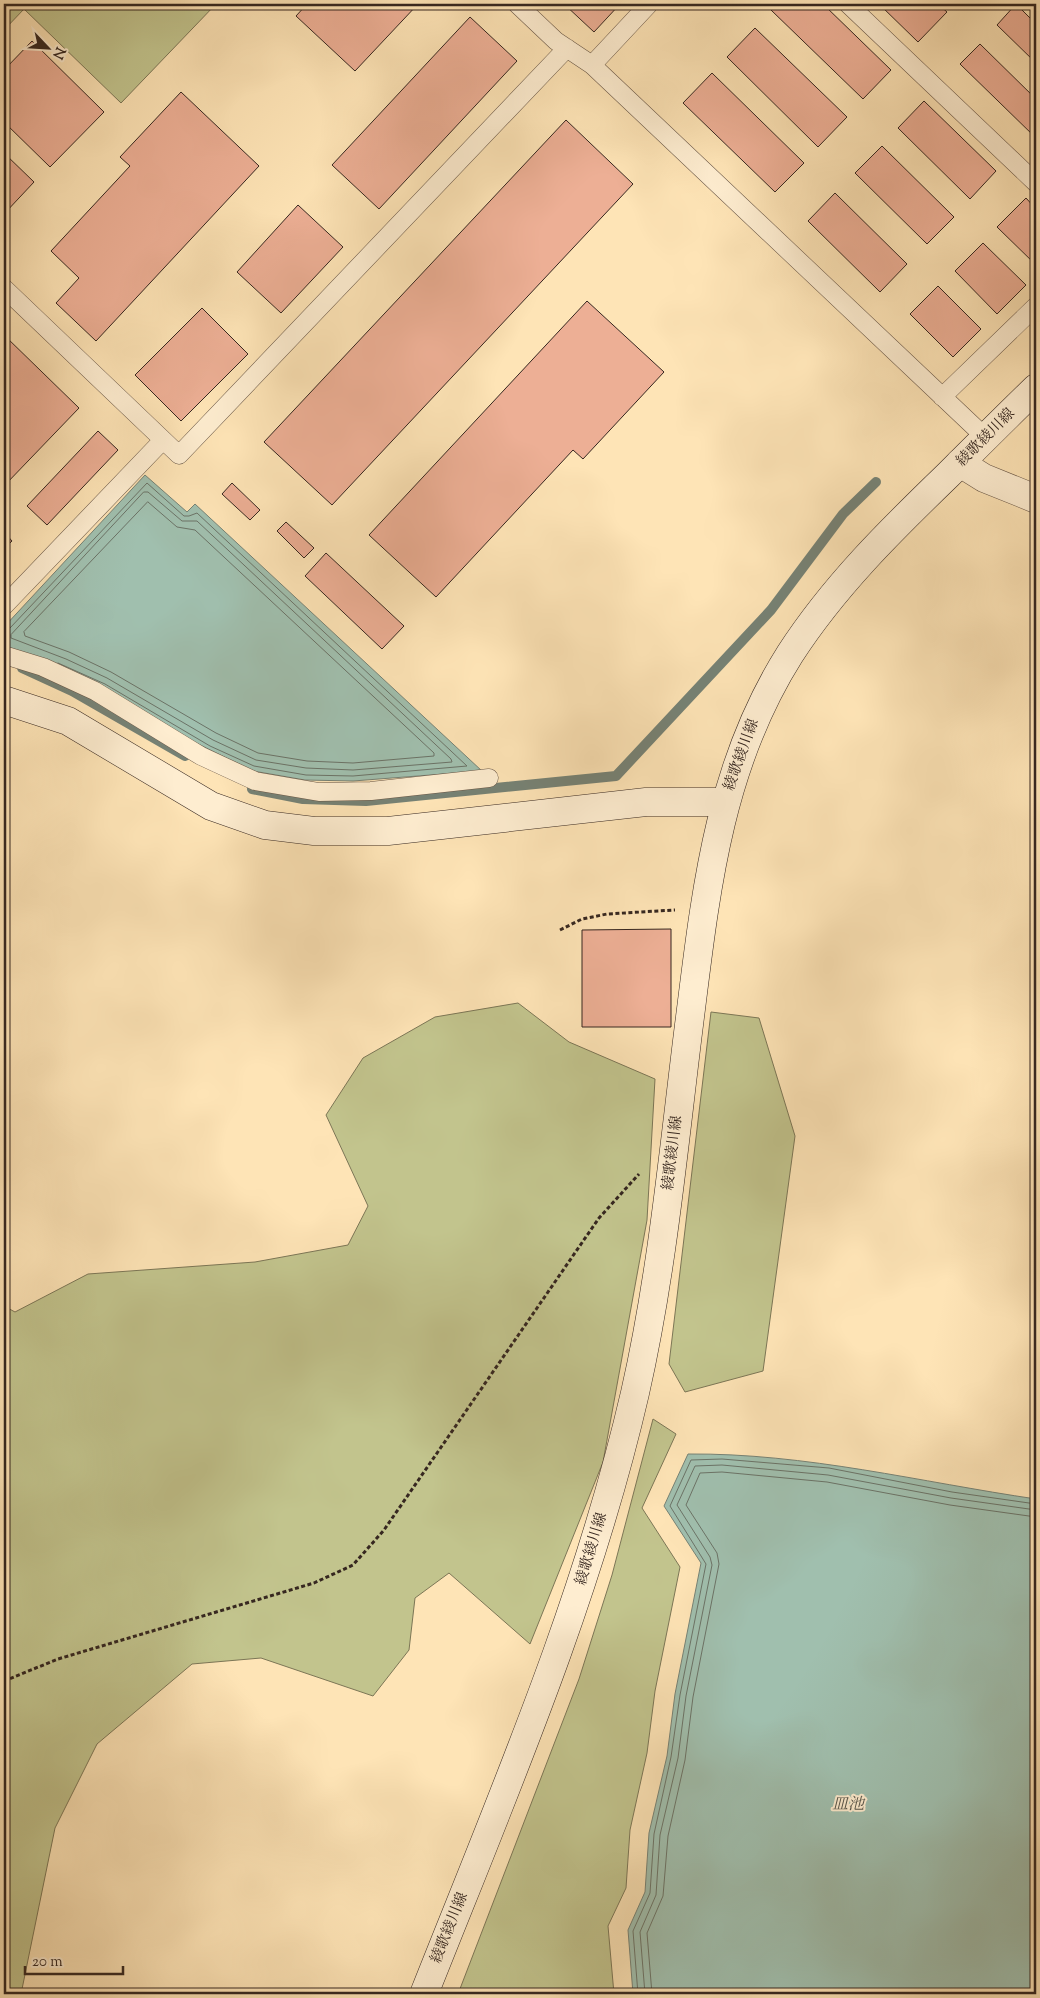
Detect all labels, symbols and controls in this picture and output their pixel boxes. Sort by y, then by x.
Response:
north arrow [22,22,72,72]
text: N [47,43,69,62]
street label: 綾歌綾川線 [952,404,1020,472]
street label: 綾歌綾川線 [719,716,765,794]
street label: 綾歌綾川線 [658,1114,688,1192]
street label: 綾歌綾川線 [571,1510,613,1588]
water label: 皿池 [832,1794,866,1817]
street label: 綾歌綾川線 [426,1889,474,1967]
scale bar [25,1943,122,1975]
text: 20 m [32,1952,63,1973]

